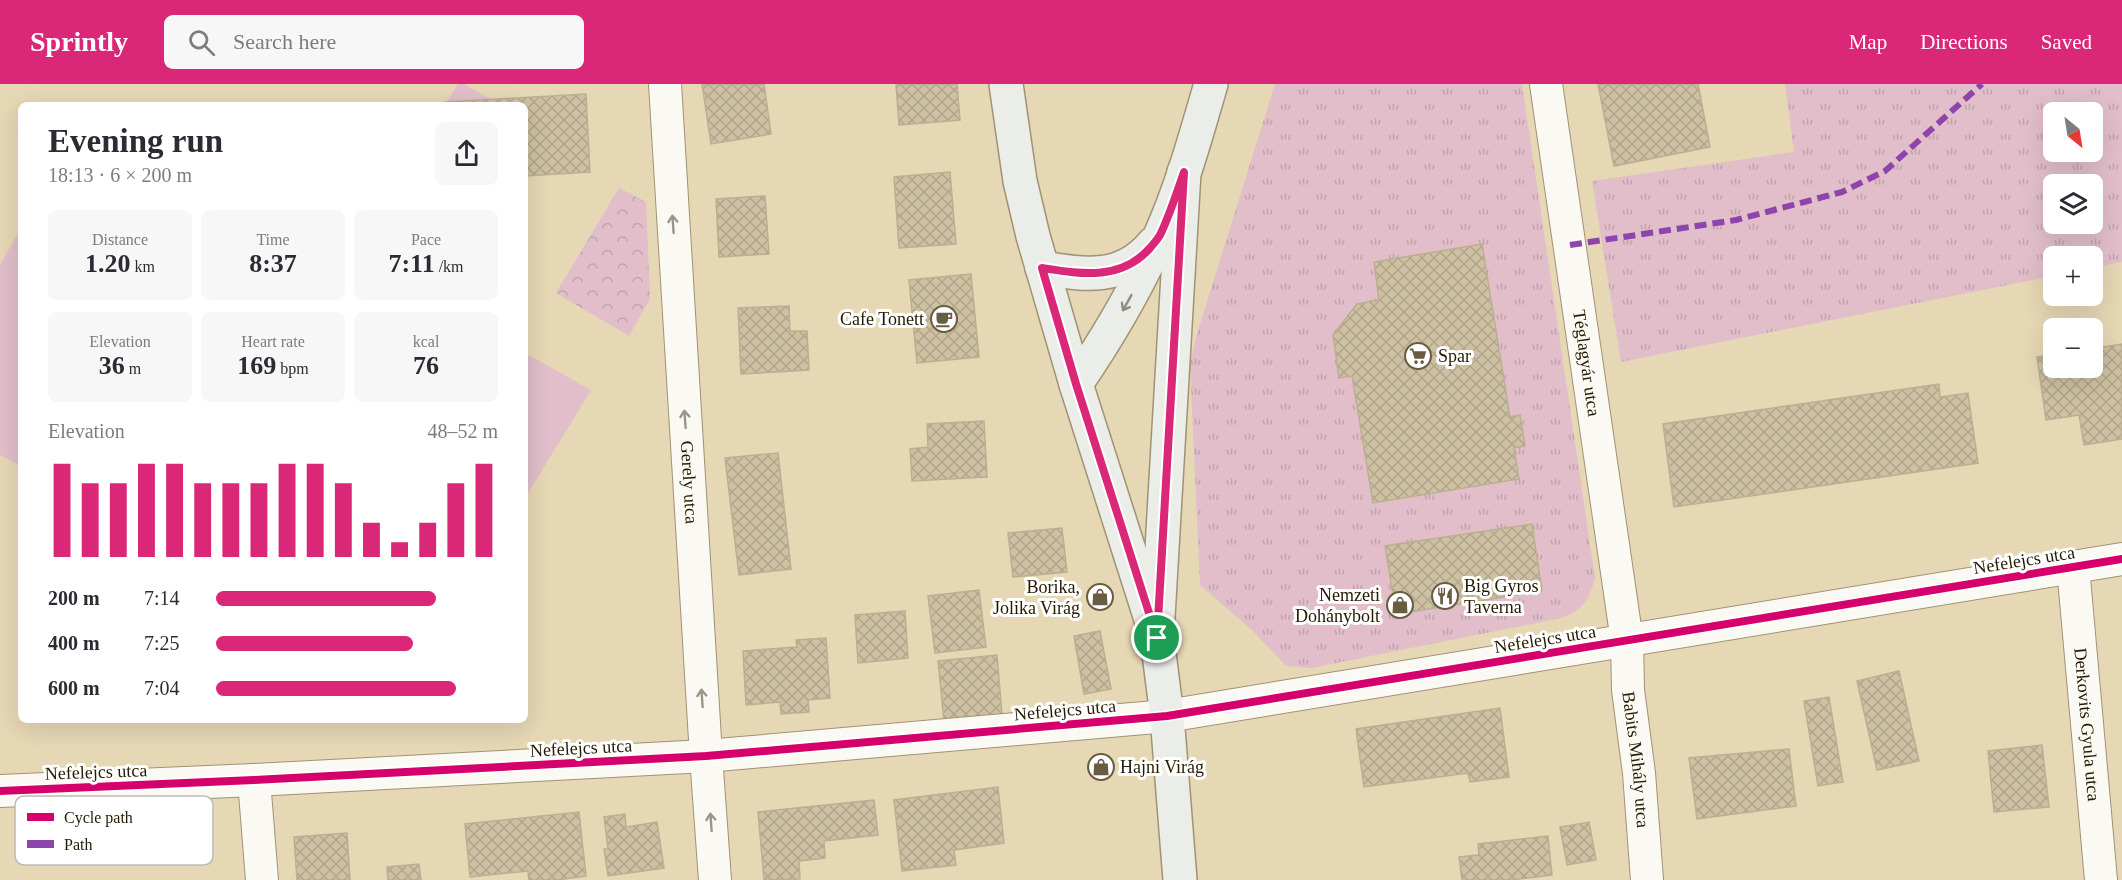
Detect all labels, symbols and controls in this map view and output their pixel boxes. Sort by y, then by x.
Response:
search box [164,15,584,69]
text: Sprintly [30,26,128,57]
icon: search [185,26,218,59]
text: Search here [233,29,336,54]
text: Map [1849,30,1887,54]
text: Directions [1920,30,2008,54]
text: Saved [2041,30,2092,54]
north arrow [2043,102,2103,162]
map controls [2043,102,2103,378]
button: share [435,122,498,185]
text: Evening run [48,123,223,159]
text: 18:13 · 6 × 200 m [48,164,192,186]
button: layers [2043,174,2103,234]
one-way arrow [668,215,679,235]
text: Distance [92,231,148,248]
text: Time [256,231,290,248]
text: Pace [411,231,441,248]
button: + [2043,246,2103,306]
text: 1.20 [85,249,131,278]
text: 8:37 [249,249,297,278]
text: 7:11 [388,249,435,278]
text: km [131,258,155,275]
text: /km [435,258,464,275]
one-way arrow [1121,294,1133,311]
cafe icon: Cafe Tonett [929,304,959,334]
street label: Téglagyár utca [1569,308,1604,418]
place label: Cafe Tonett [840,309,924,329]
button: − [2043,318,2103,378]
text: Elevation [89,333,151,350]
text: Heart rate [241,333,305,350]
text: kcal [413,333,439,350]
supermarket icon: Spar [1403,341,1433,371]
place label: Spar [1438,346,1471,366]
text: 36 [99,351,125,380]
text: 169 [237,351,276,380]
text: 76 [413,351,439,380]
text: m [125,360,141,377]
text: bpm [276,360,309,377]
one-way arrow [679,410,690,430]
text: Elevation [48,420,125,442]
text: 48–52 m [427,420,498,442]
street label: Gerely utca [677,440,702,525]
street label: Nefelejcs utca [1972,542,2076,578]
place label: Big Gyros Taverna [1464,576,1539,617]
place label: Borika, Jolika Virág [993,577,1080,618]
restaurant icon: Big Gyros Taverna [1430,581,1460,611]
shop icon: Borika, Jolika Virág [1085,582,1115,612]
place label: Nemzeti Dohánybolt [1295,585,1380,626]
text: 200 m [48,587,100,609]
text: 7:14 [144,587,180,609]
shop icon: Nemzeti Dohánybolt [1385,590,1415,620]
pin [1131,612,1182,663]
icon: arrive [1140,621,1173,654]
street label: Nefelejcs utca [1493,621,1597,657]
text: 400 m [48,632,100,654]
text: 7:25 [144,632,180,654]
street label: Derkovits Gyula utca [2070,647,2104,802]
text: 600 m [48,677,100,699]
text: 7:04 [144,677,180,699]
one-way arrow [697,688,708,708]
street label: Babits Mihály utca [1618,690,1653,829]
street label: Nefelejcs utca [1013,696,1117,724]
street label: Nefelejcs utca [529,735,633,761]
shop icon: Hajni Virág [1086,752,1116,782]
place label: Hajni Virág [1120,757,1204,777]
street label: Nefelejcs utca [44,760,148,784]
legend [15,796,213,865]
text: Cycle path [64,809,133,827]
one-way arrow [705,812,716,832]
text: Path [64,836,92,853]

